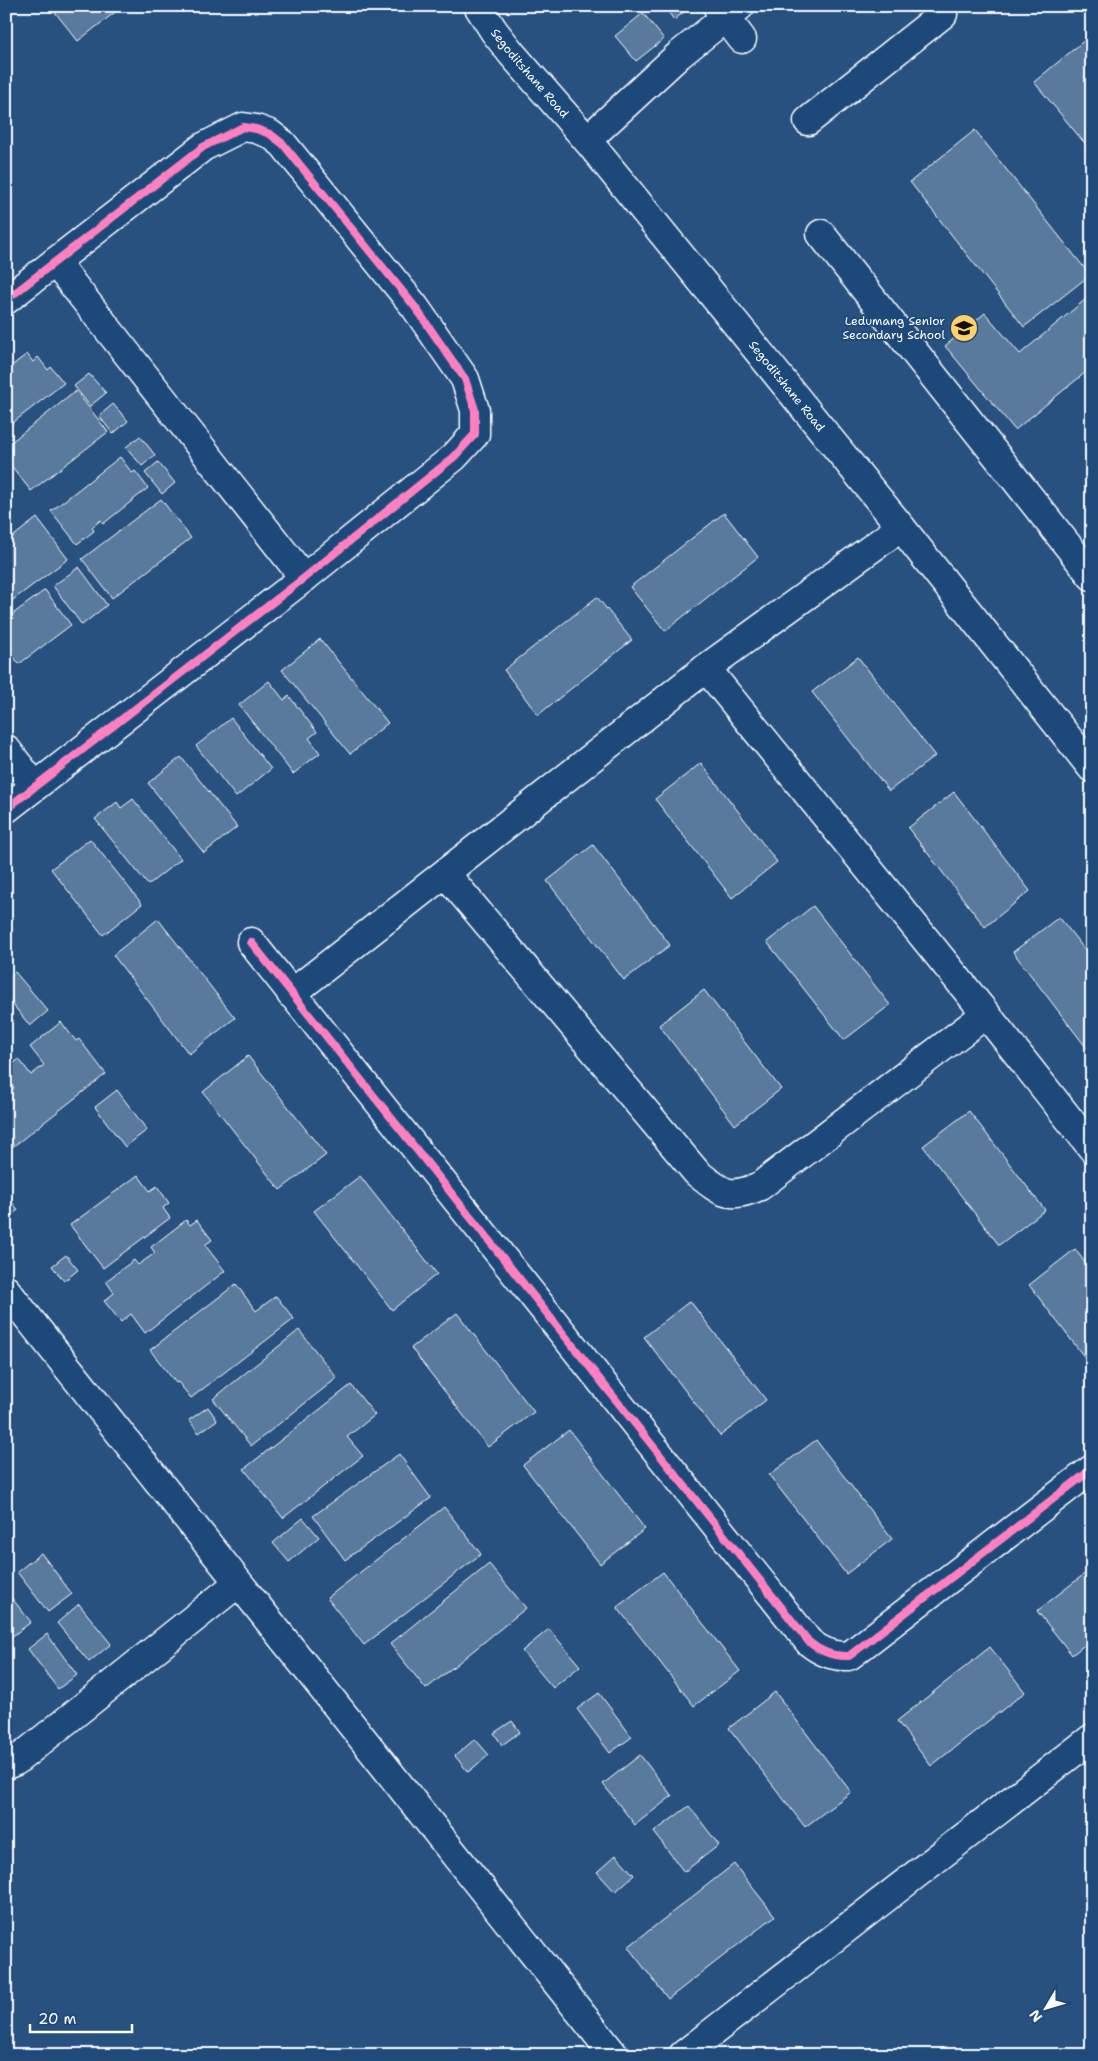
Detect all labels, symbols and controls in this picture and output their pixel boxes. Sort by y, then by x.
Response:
street label: Segoditshane Road [487,25,572,122]
place label: Ledumang Senior Secondary School [842,313,945,343]
school or university icon: Ledumang Senior Secondary School [949,313,979,343]
street label: Segoditshane Road [745,337,829,435]
north arrow [1020,1984,1070,2034]
scale bar [30,2001,132,2033]
text: N [1025,2006,1046,2026]
text: 20 m [38,2009,77,2029]

